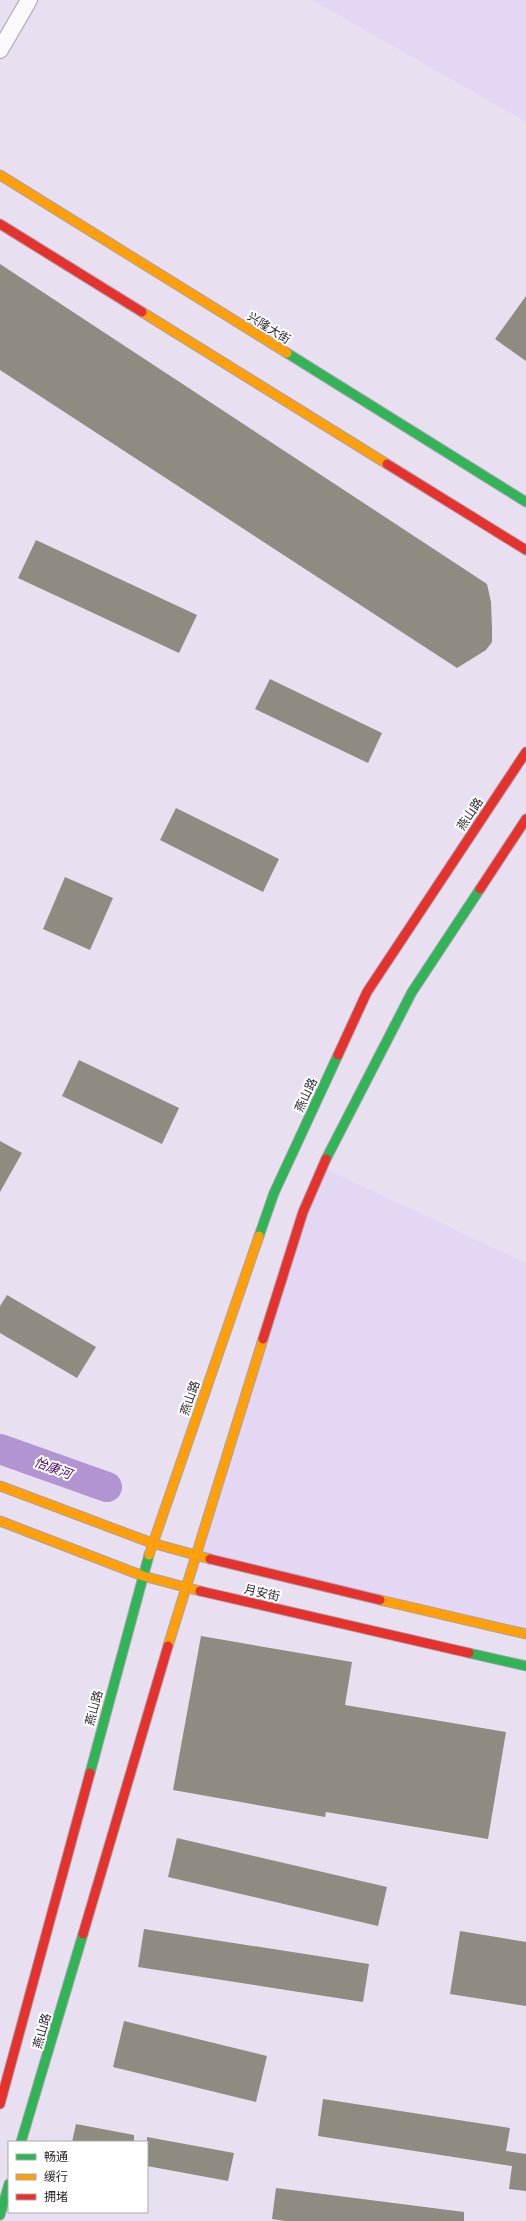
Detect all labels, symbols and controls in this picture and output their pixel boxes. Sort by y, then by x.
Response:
street label: 兴隆大街 [244,308,294,348]
street label: 燕山路 [453,795,487,833]
street label: 燕山路 [291,1075,321,1115]
street label: 燕山路 [177,1378,203,1418]
water label: 怡康河 [32,1453,77,1484]
street label: 月安街 [243,1581,281,1605]
street label: 燕山路 [82,1689,106,1727]
street label: 燕山路 [29,2011,55,2051]
legend [8,2141,148,2213]
text: 畅通 [44,2149,68,2165]
text: 缓行 [44,2169,68,2185]
text: 拥堵 [44,2189,68,2205]

